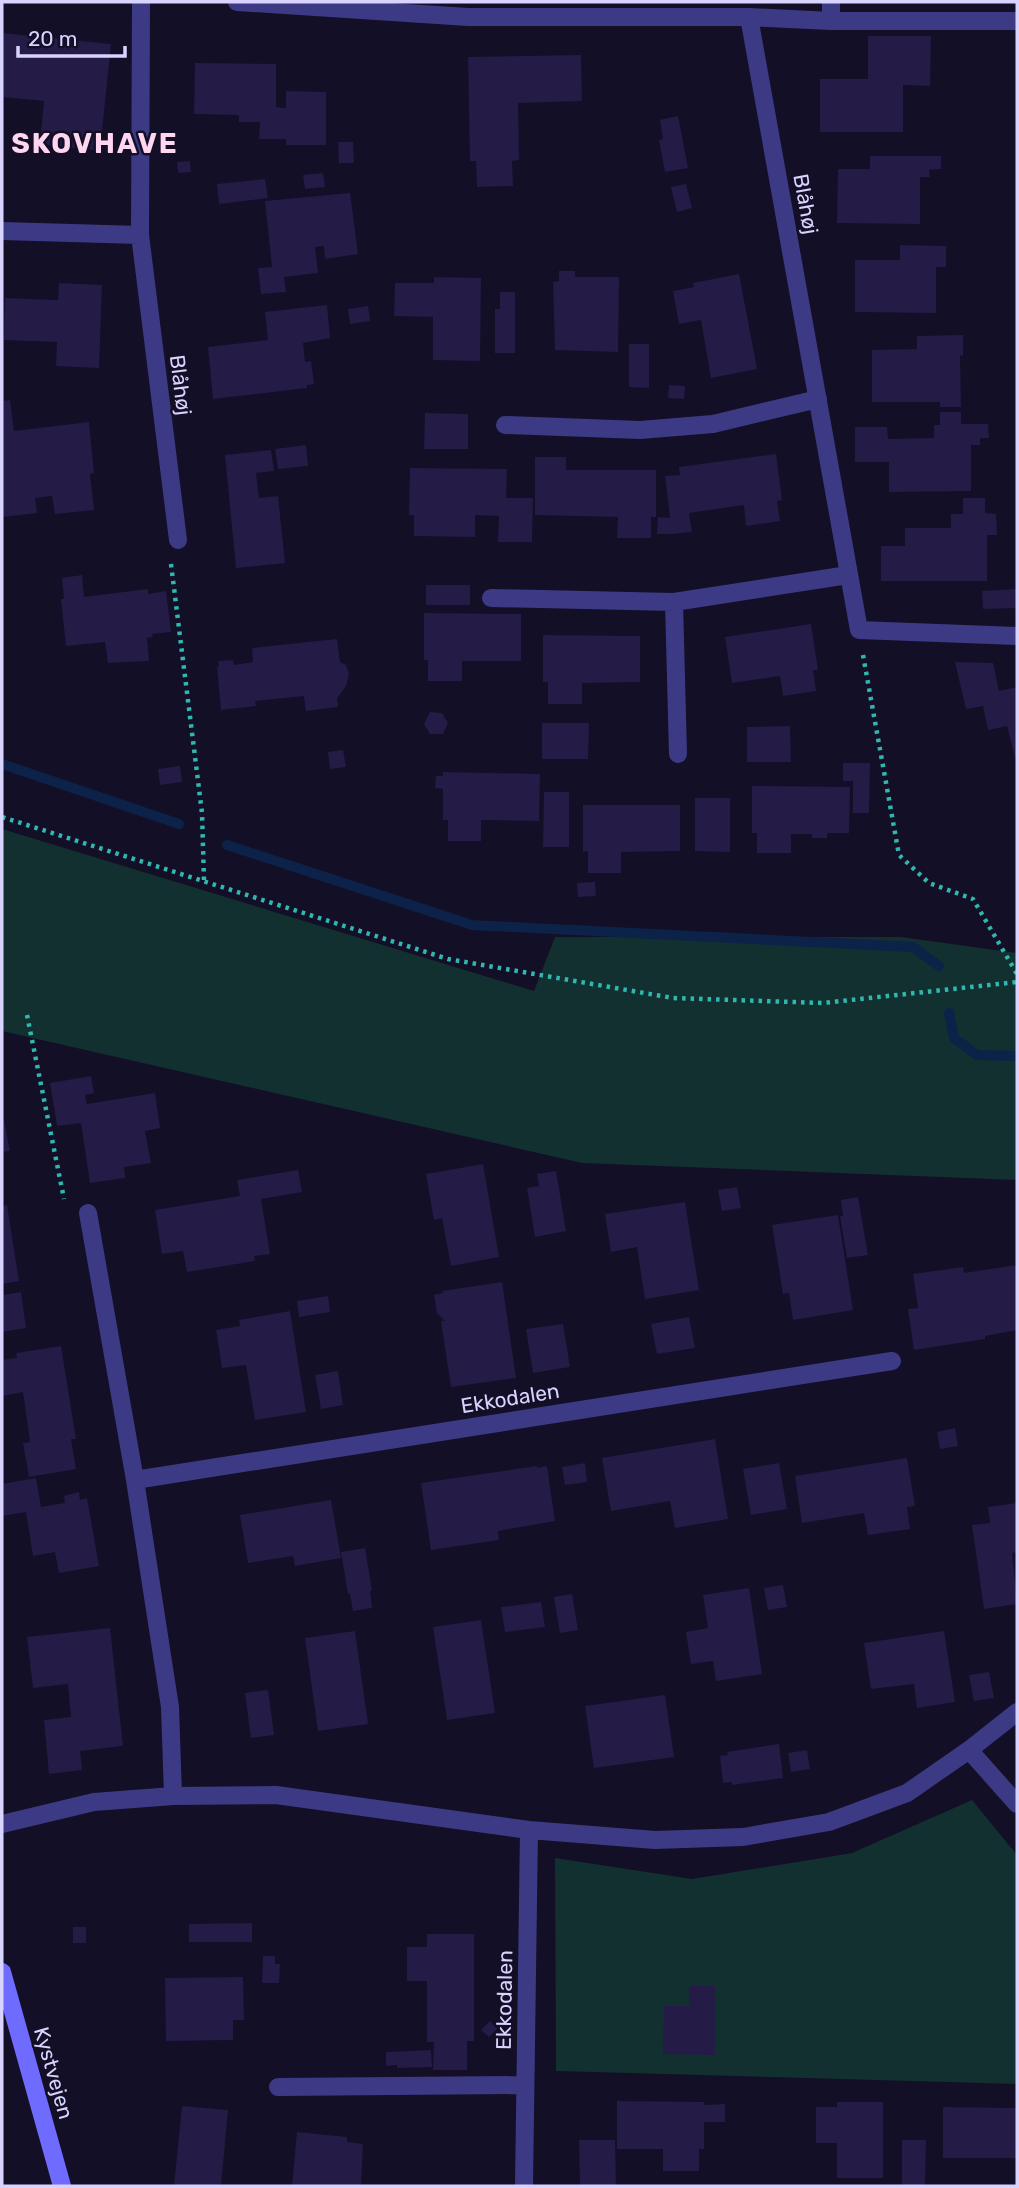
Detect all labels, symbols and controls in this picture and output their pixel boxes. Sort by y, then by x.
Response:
scale bar [18,14,124,58]
text: 20 m [28,26,77,51]
district label: SKOVHAVE [11,127,179,160]
street label: Blåhøj [788,172,824,236]
street label: Blåhøj [165,353,197,417]
street label: Ekkodalen [459,1378,561,1418]
street label: Ekkodalen [491,1950,517,2050]
street label: Kystvejen [29,2024,79,2122]

